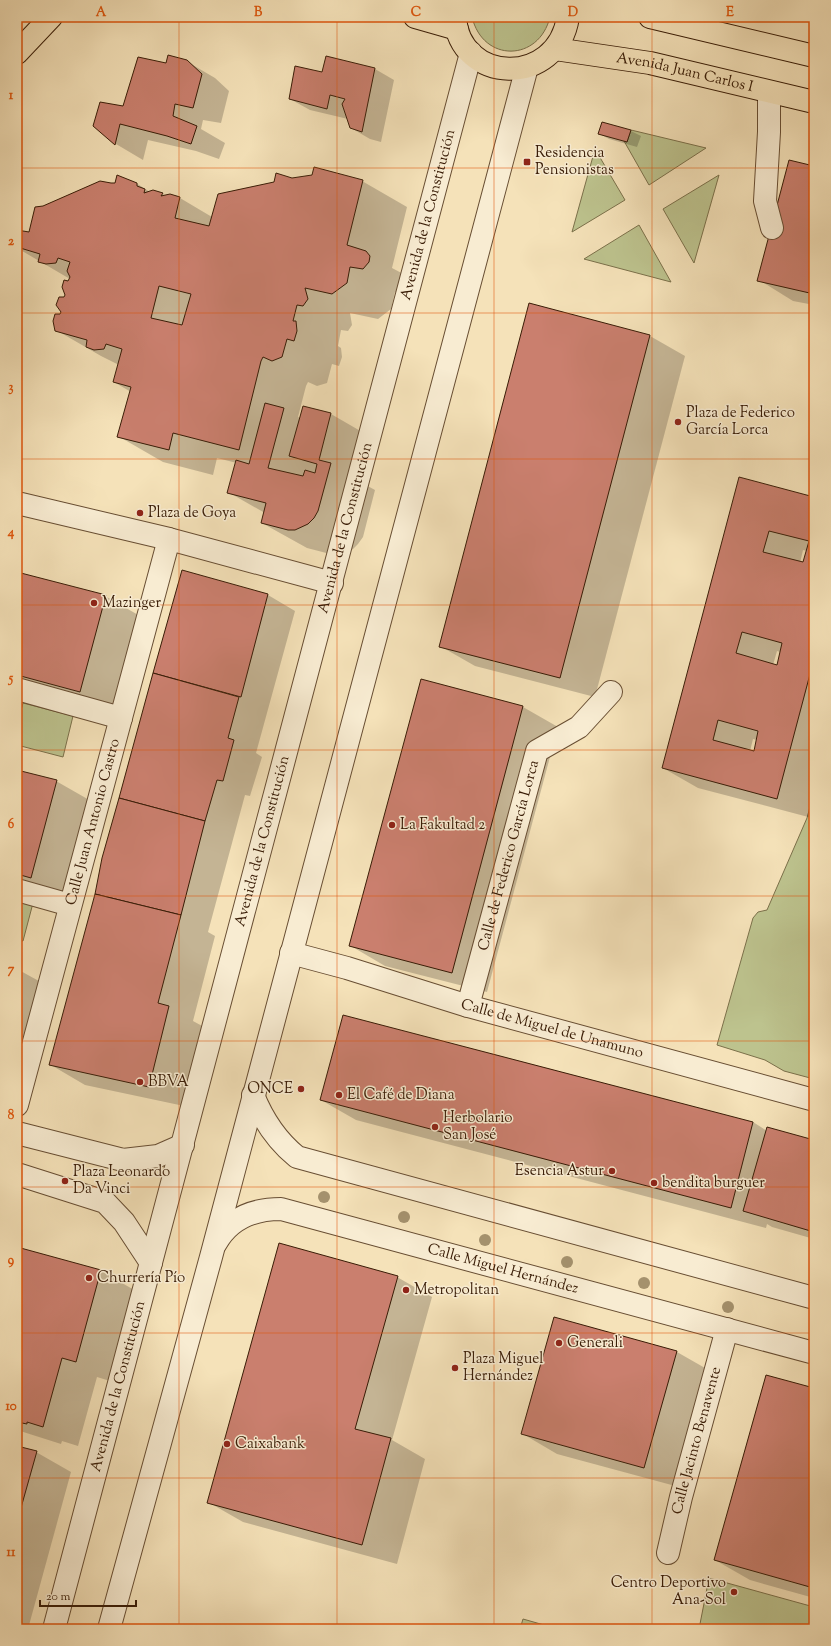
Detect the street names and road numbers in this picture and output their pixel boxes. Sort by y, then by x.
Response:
street label: Avenida Juan Carlos I [615,48,756,98]
street label: Avenida de la Constitución [396,127,461,303]
street label: Avenida de la Constitución [313,440,378,616]
street label: Calle Juan Antonio Castro [61,736,125,908]
street label: Avenida de la Constitución [230,753,295,929]
street label: Calle de Federico García Lorca [473,758,545,953]
street label: Calle de Miguel de Unamuno [458,994,646,1064]
street label: Calle Miguel Hernández [425,1239,581,1299]
street label: Avenida de la Constitución [86,1298,151,1474]
street label: Calle Jacinto Benavente [667,1364,727,1516]

